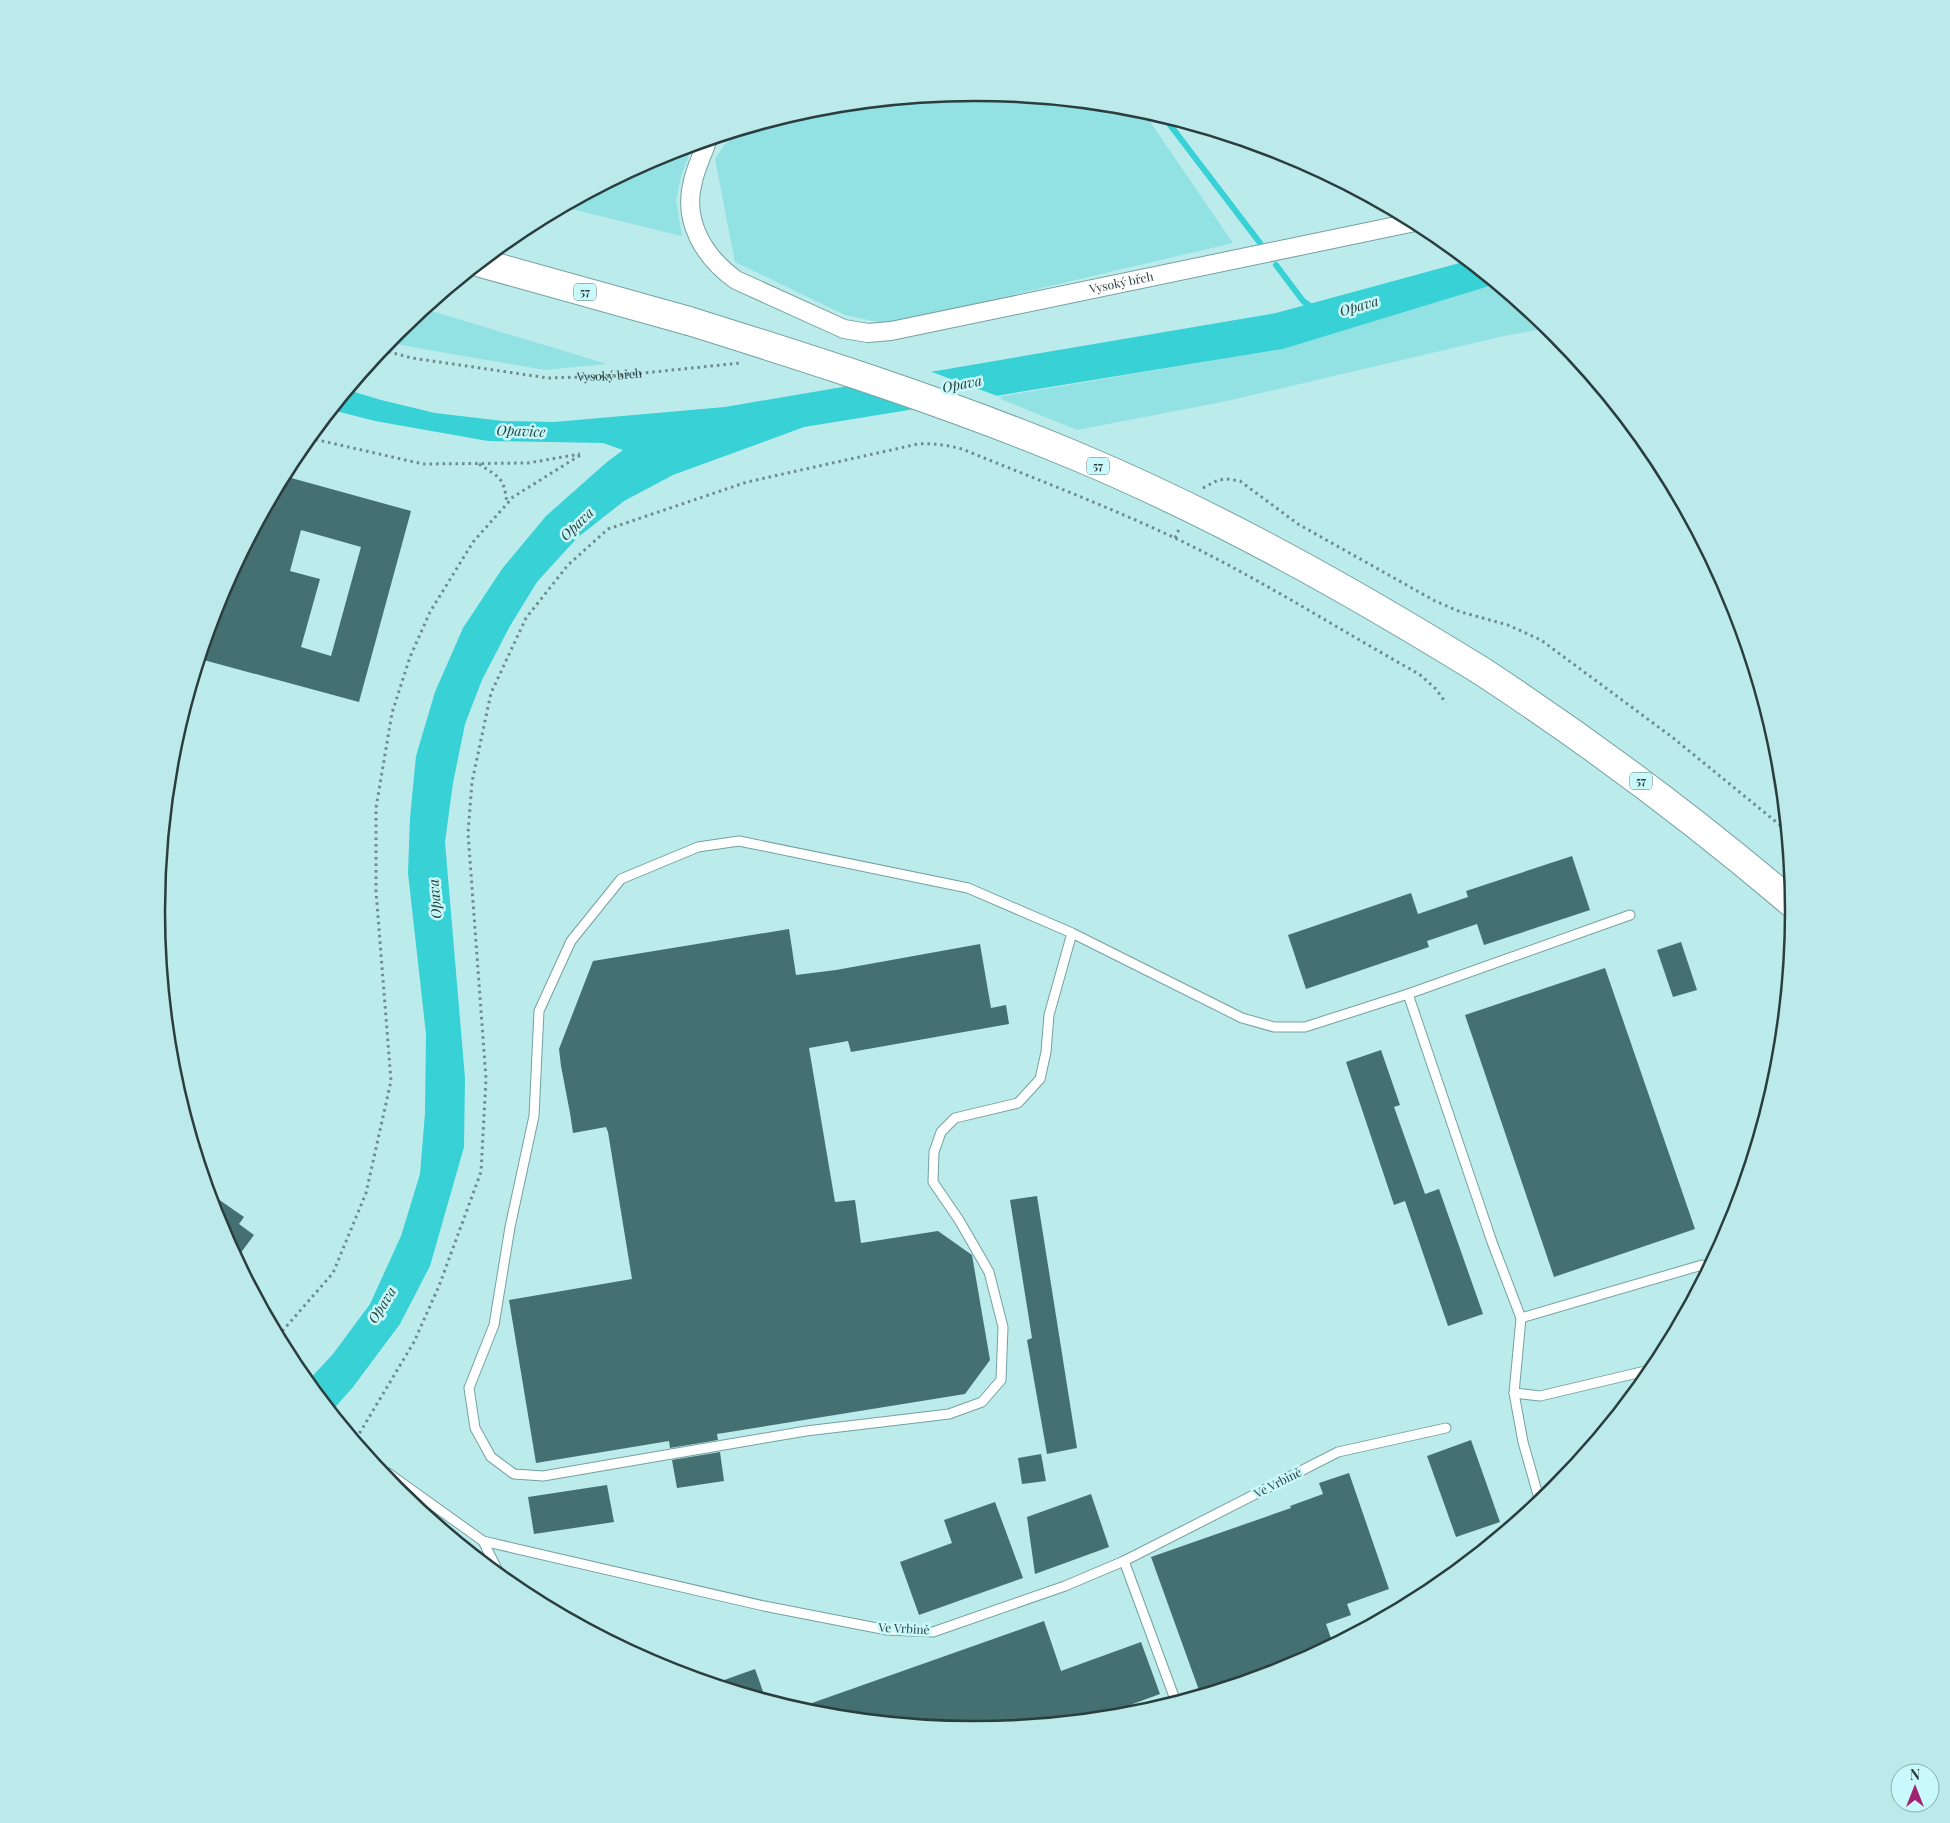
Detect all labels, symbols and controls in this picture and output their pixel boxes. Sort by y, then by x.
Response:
street label: Vysoký břeh [1087,268,1155,297]
road number: 57 [574,284,596,300]
water label: Opava [1337,291,1381,320]
street label: Vysoký břeh [576,364,643,384]
water label: Opava [940,370,983,397]
water label: Opavice [496,420,546,441]
road number: 57 [1087,458,1109,474]
water label: Opava [556,503,598,544]
road number: 57 [1630,772,1652,789]
water label: Opava [424,878,445,920]
water label: Opava [363,1283,400,1327]
street label: Ve Vrbině [1250,1463,1304,1501]
street label: Ve Vrbině [877,1619,930,1637]
north arrow [1890,1763,1940,1813]
text: N [1910,1765,1920,1784]

